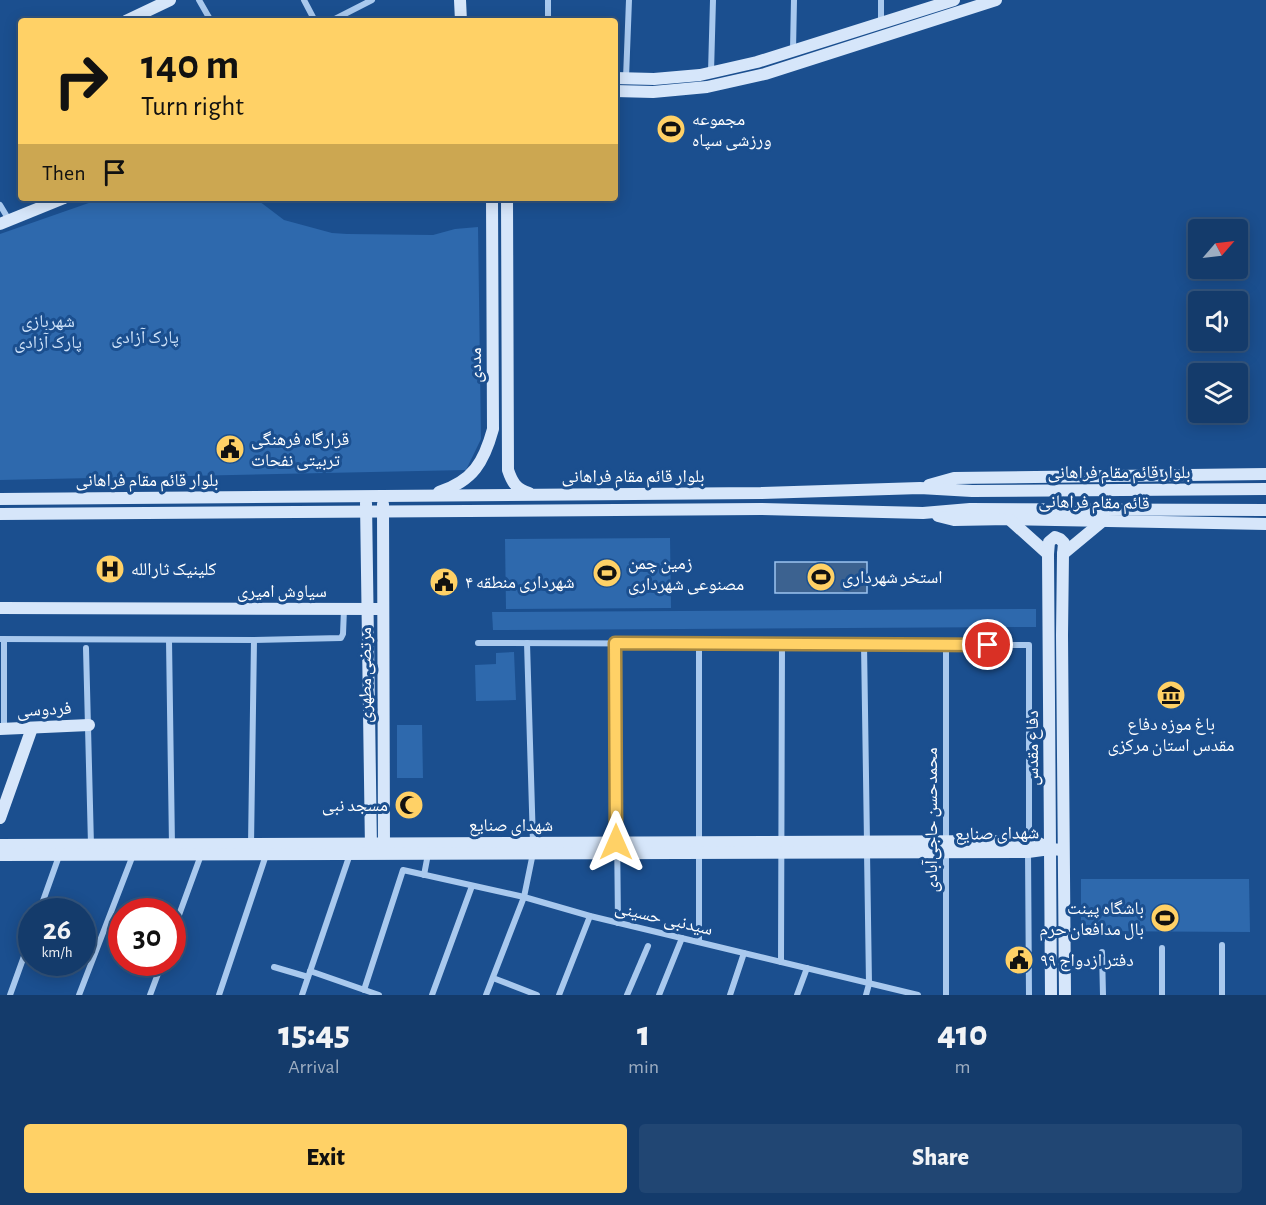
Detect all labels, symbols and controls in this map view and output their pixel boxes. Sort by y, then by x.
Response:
icon: right [42,42,120,120]
text: 140 m [141,44,239,86]
text: Turn right [141,93,244,120]
place label: مجموعه ورزشی سپاه [692,111,772,151]
sports icon: مجموعه ورزشی سپاه [655,113,687,145]
icon: arrive [98,156,131,189]
text: Then [42,162,86,184]
north arrow [1188,219,1248,279]
map controls [1188,219,1248,423]
button: sound [1188,291,1248,351]
park label: شهربازی پارک آزادی [14,313,82,353]
park label: پارک آزادی [111,327,179,348]
street label: مددی [467,347,486,383]
button: layers [1188,363,1248,423]
place label: قرارگاه فرهنگی تربیتی نفحات [251,431,349,471]
public building icon: قرارگاه فرهنگی تربیتی نفحات [214,433,246,465]
street label: بلوار قائم مقام فراهانی [1047,464,1191,484]
street label: بلوار قائم مقام فراهانی [561,468,705,488]
street label: بلوار قائم مقام فراهانی [75,472,219,492]
street label: قائم مقام فراهانی [1038,493,1150,515]
hospital icon: کلینیک ثارالله [94,553,126,585]
place label: زمین چمن مصنوعی شهرداری [628,555,744,595]
sports icon: زمین چمن مصنوعی شهرداری [591,557,623,589]
place label: کلینیک ثارالله [131,561,217,579]
sports icon: استخر شهرداری [805,561,837,593]
public building icon: شهرداری منطقه ۴ [428,566,460,598]
place label: استخر شهرداری [842,569,943,588]
place label: شهرداری منطقه ۴ [465,574,575,593]
street label: سیاوش امیری [237,583,327,602]
pin [962,619,1013,670]
street label: مرتضی مطهری [357,627,376,723]
icon: arrive [971,628,1004,661]
museum icon: باغ موزه دفاع مقدس استان مرکزی [1155,679,1187,711]
street label: فردوسی [16,700,72,721]
street label: دفاع مقدس [1024,710,1043,786]
place label: باغ موزه دفاع مقدس استان مرکزی [1108,716,1234,756]
street label: محمدحسن حاجی‌آبادی [921,747,942,893]
mosque icon: مسجد نبی [393,789,425,821]
place label: مسجد نبی [322,797,388,816]
position arrow [584,810,648,874]
street label: شهدای صنایع [469,817,553,837]
street label: شهدای صنایع [955,824,1039,846]
speed limit sign: 30 [108,898,186,976]
street label: سیدنبی حسینی [613,899,714,940]
place label: باشگاه پینت بال مدافعان حرم [1039,900,1144,941]
sports icon: باشگاه پینت بال مدافعان حرم [1149,902,1181,934]
text: 26 [43,915,71,945]
public building icon: دفتر ازدواج ۹۹ [1003,944,1035,976]
text: km/h [42,945,72,960]
place label: دفتر ازدواج ۹۹ [1040,952,1134,972]
text: 15:45 [278,1016,350,1052]
text: 1 [637,1016,650,1052]
text: 410 [937,1016,988,1052]
text: Arrival [288,1057,340,1077]
text: min [628,1057,659,1077]
text: m [955,1057,971,1077]
button: Exit [24,1124,627,1193]
button: Share [639,1124,1242,1193]

